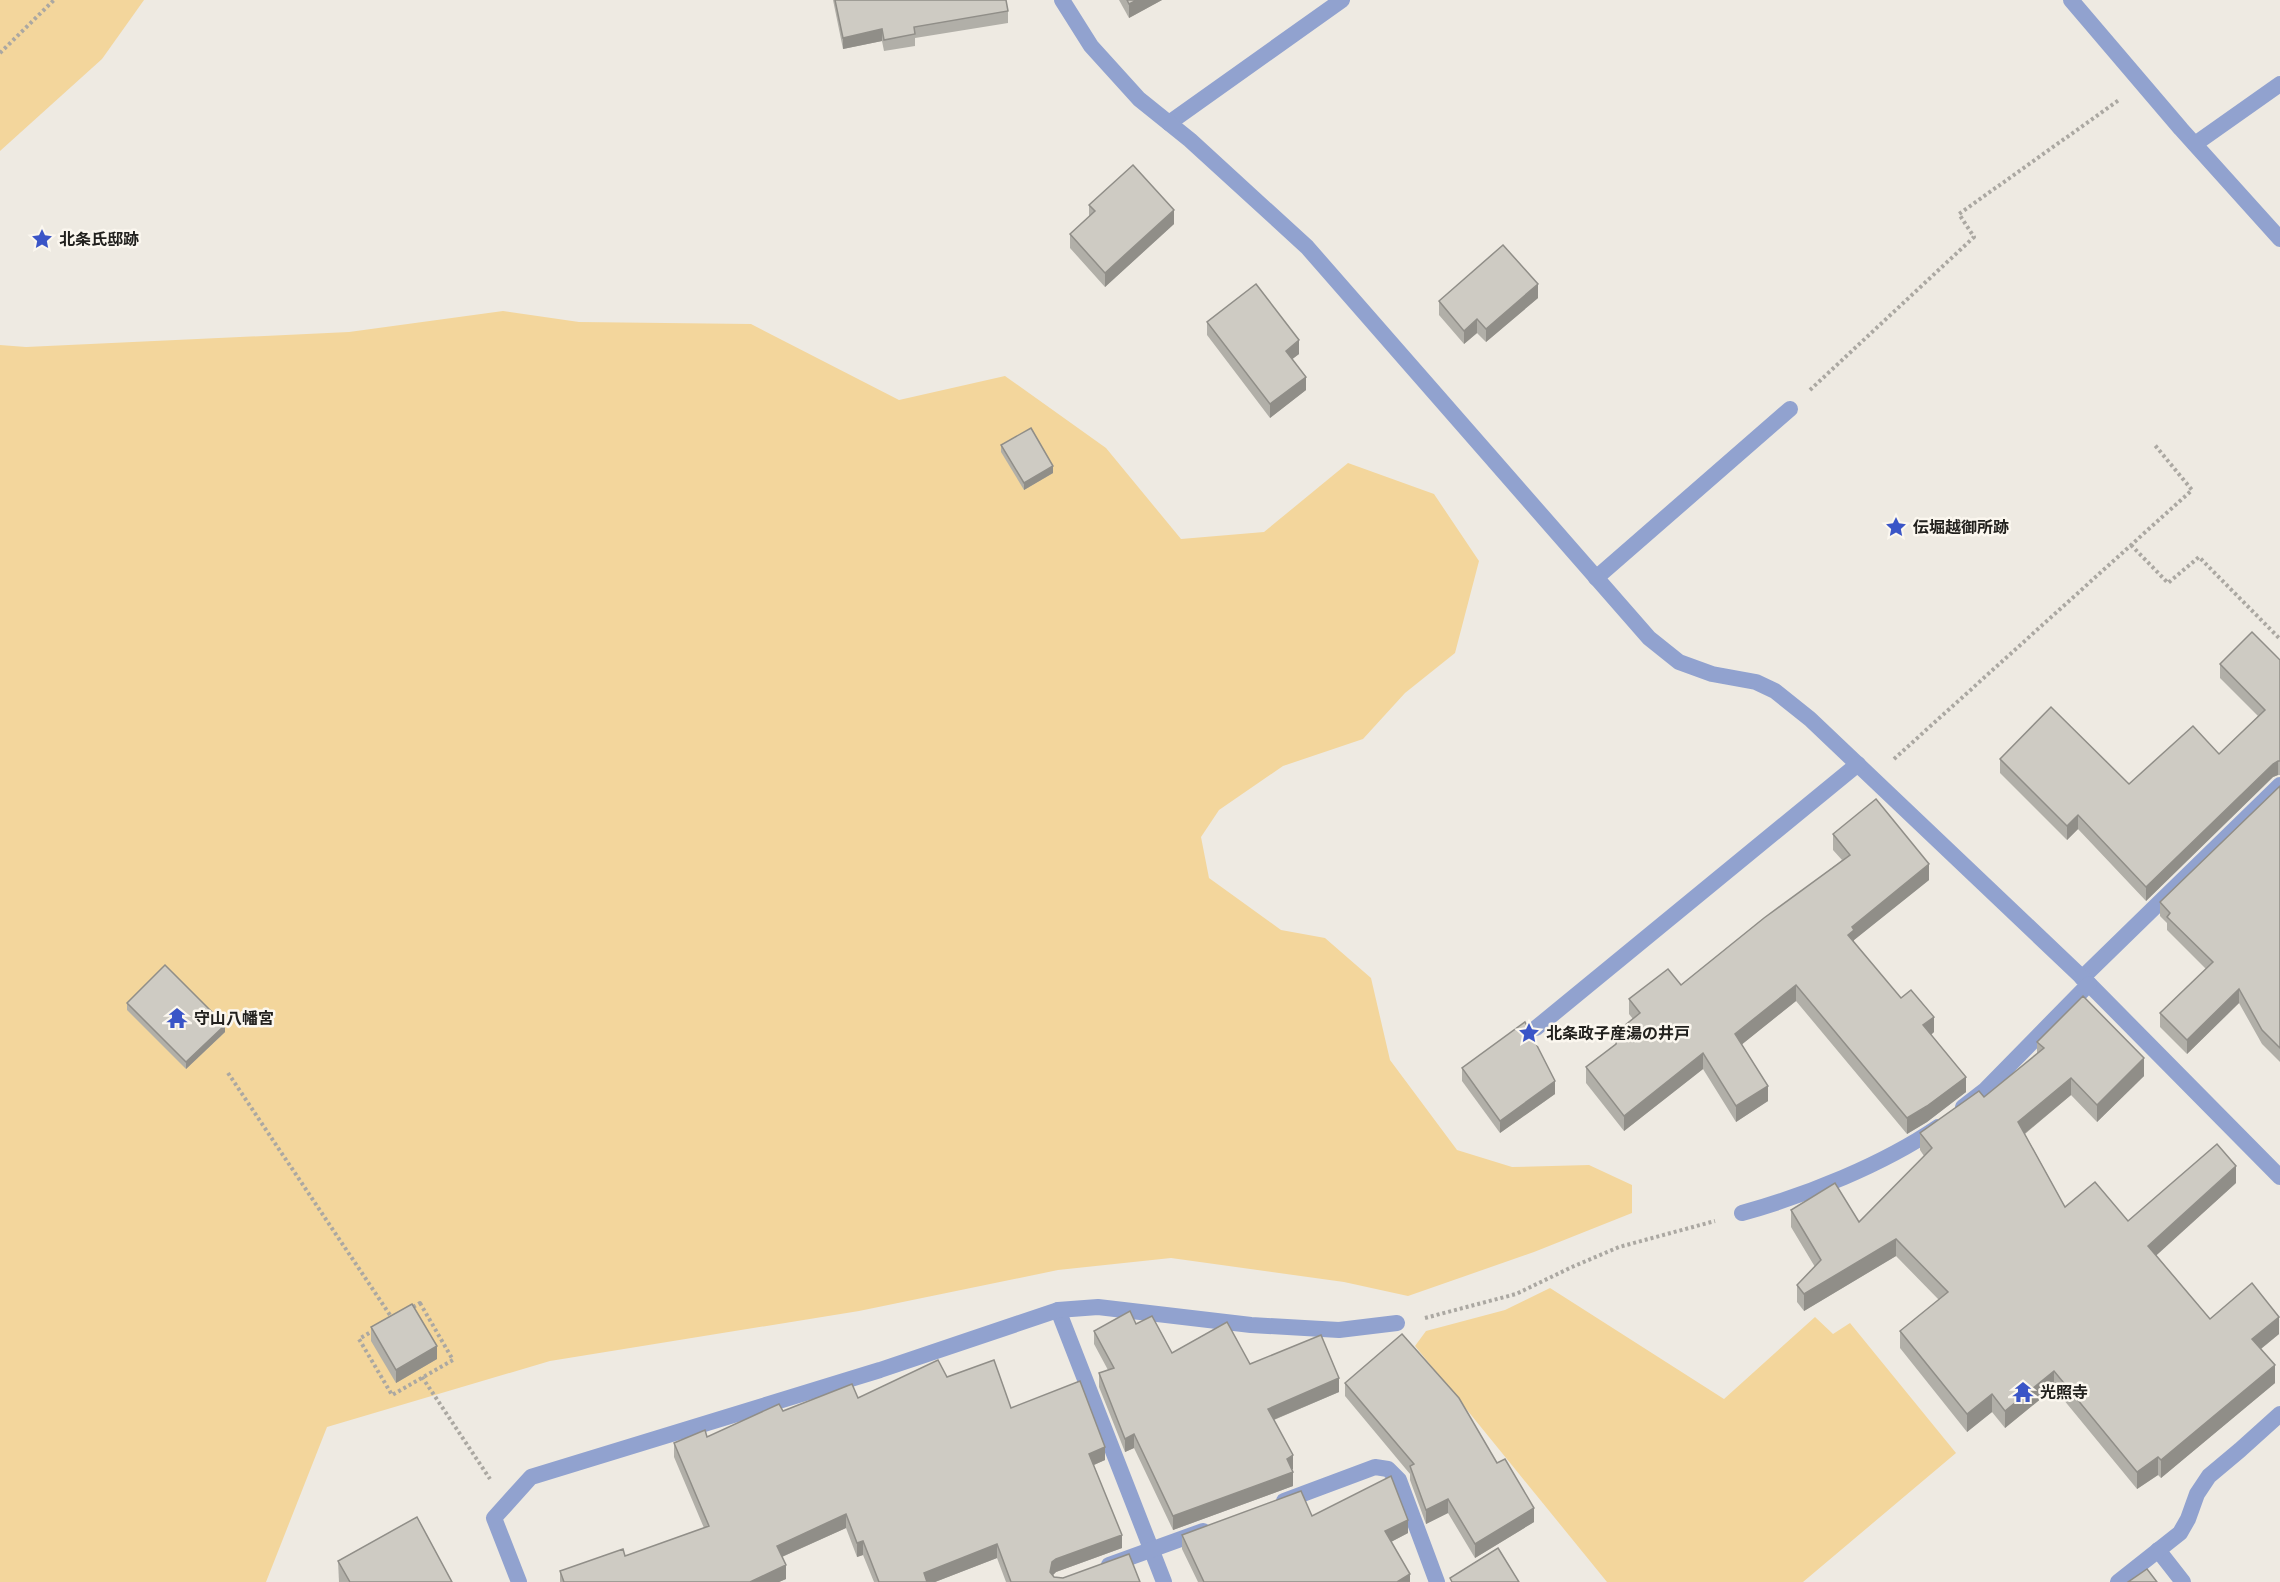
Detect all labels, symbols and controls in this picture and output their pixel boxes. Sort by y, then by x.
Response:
place icon: 北条氏邸跡 [30,227,54,251]
place label: 北条氏邸跡 [59,230,139,249]
place icon: 伝堀越御所跡 [1884,515,1908,539]
place label: 伝堀越御所跡 [1912,518,2009,537]
temple icon: 守山八幡宮 [165,1006,189,1030]
place label: 守山八幡宮 [194,1009,274,1028]
place icon: 北条政子産湯の井戸 [1517,1021,1541,1045]
place label: 北条政子産湯の井戸 [1546,1024,1690,1043]
temple icon: 光照寺 [2011,1380,2035,1404]
place label: 光照寺 [2040,1383,2088,1402]

